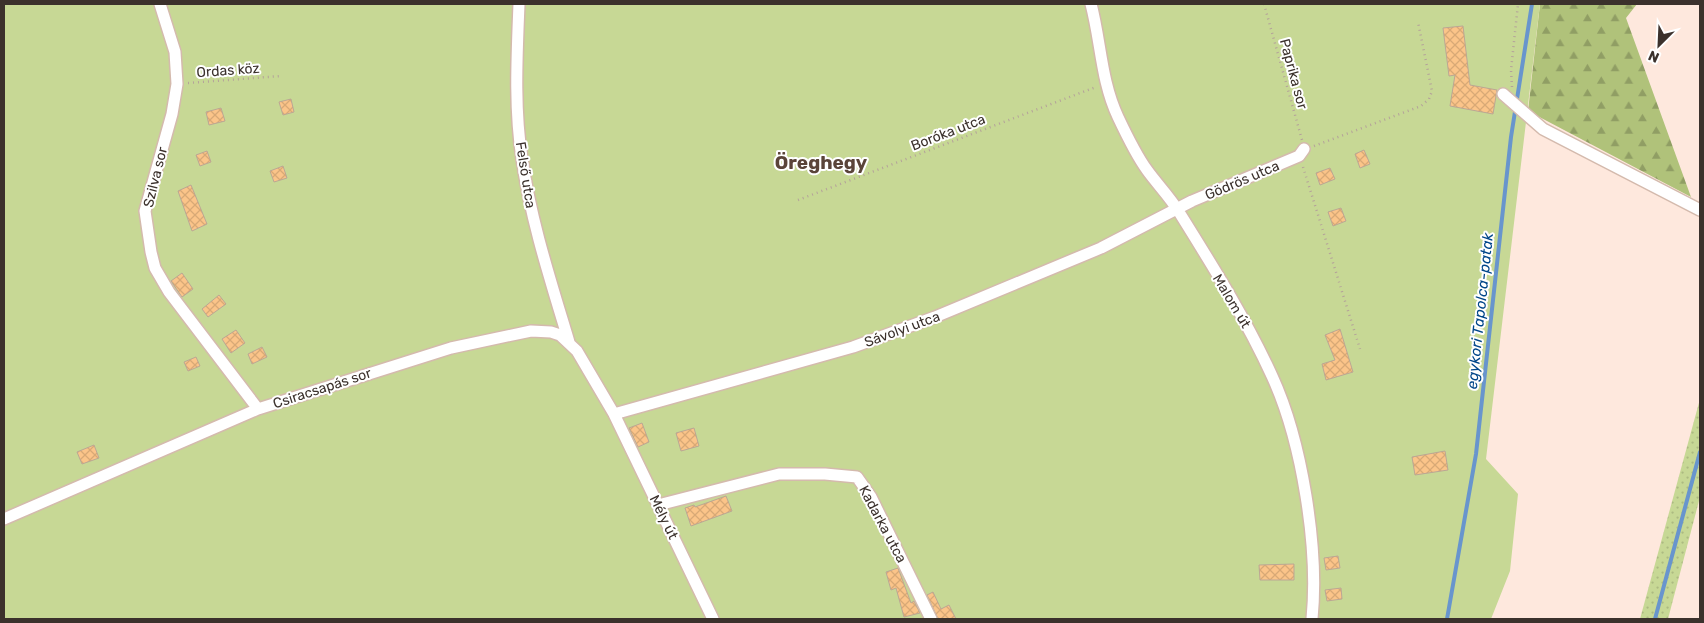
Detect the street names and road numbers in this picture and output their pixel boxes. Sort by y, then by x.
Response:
street label: Paprika sor [1276,37,1311,112]
street label: Ordas köz [196,60,260,81]
street label: Boróka utca [909,111,988,154]
street label: Felső utca [512,141,539,210]
street label: Szilva sor [140,144,171,209]
street label: Gödrös utca [1202,157,1282,204]
street label: Malom út [1209,271,1255,332]
street label: Sávolyi utca [862,308,942,351]
street label: Csiracsapás sor [271,364,374,412]
street label: Kadarka utca [855,483,910,566]
street label: Mély út [646,492,682,543]

